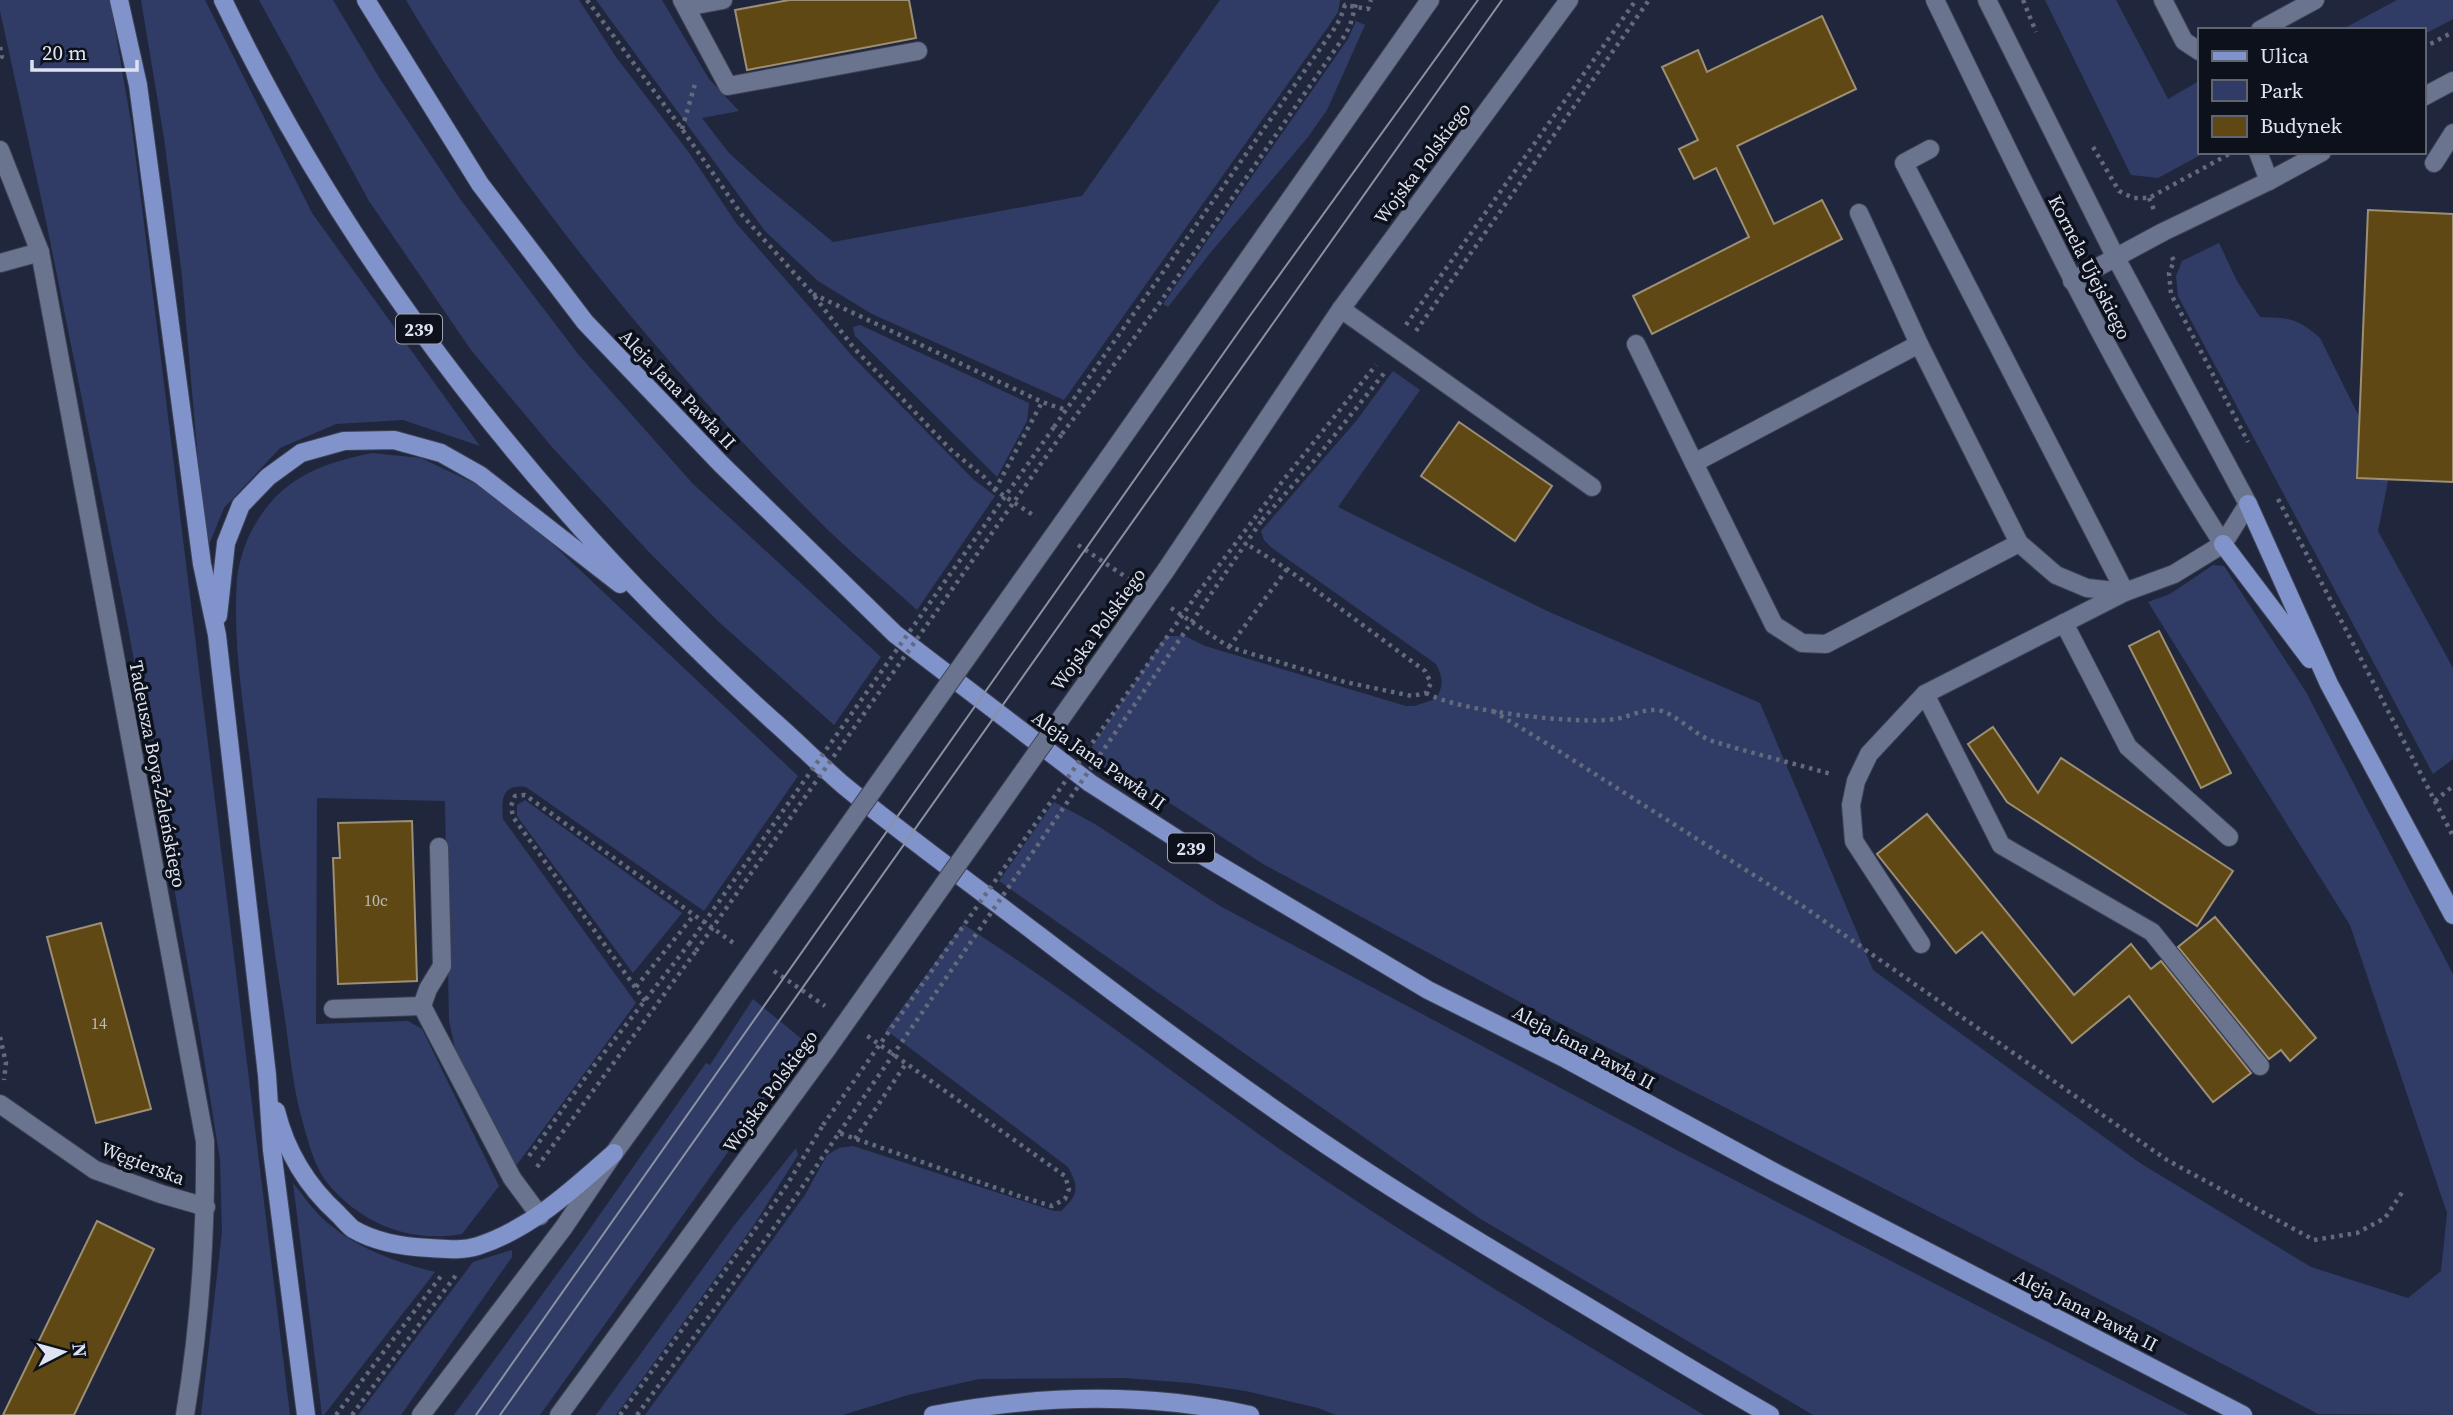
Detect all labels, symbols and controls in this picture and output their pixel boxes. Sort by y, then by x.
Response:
scale bar [32,28,136,72]
legend [2198,28,2425,154]
text: 20 m [42,38,87,67]
text: Ulica [2260,41,2309,70]
text: Park [2260,76,2304,105]
street label: Wojska Polskiego [1368,97,1476,229]
text: Budynek [2260,111,2342,140]
street label: Kornela Ujejskiego [2042,190,2138,344]
road number: 239 [396,314,442,344]
street label: Aleja Jana Pawła II [614,323,742,455]
street label: Wojska Polskiego [1045,562,1151,696]
street label: Tadeusza Boya-Żeleńskiego [123,658,193,890]
street label: Aleja Jana Pawła II [1027,704,1171,816]
road number: 239 [1168,834,1214,862]
house number: 10c [364,889,388,911]
street label: Aleja Jana Pawła II [1508,999,1660,1095]
house number: 14 [91,1012,107,1034]
street label: Wojska Polskiego [717,1024,823,1158]
street label: Węgierska [97,1135,189,1191]
street label: Aleja Jana Pawła II [2010,1263,2162,1357]
north arrow [28,1317,98,1387]
text: N [66,1342,94,1359]

